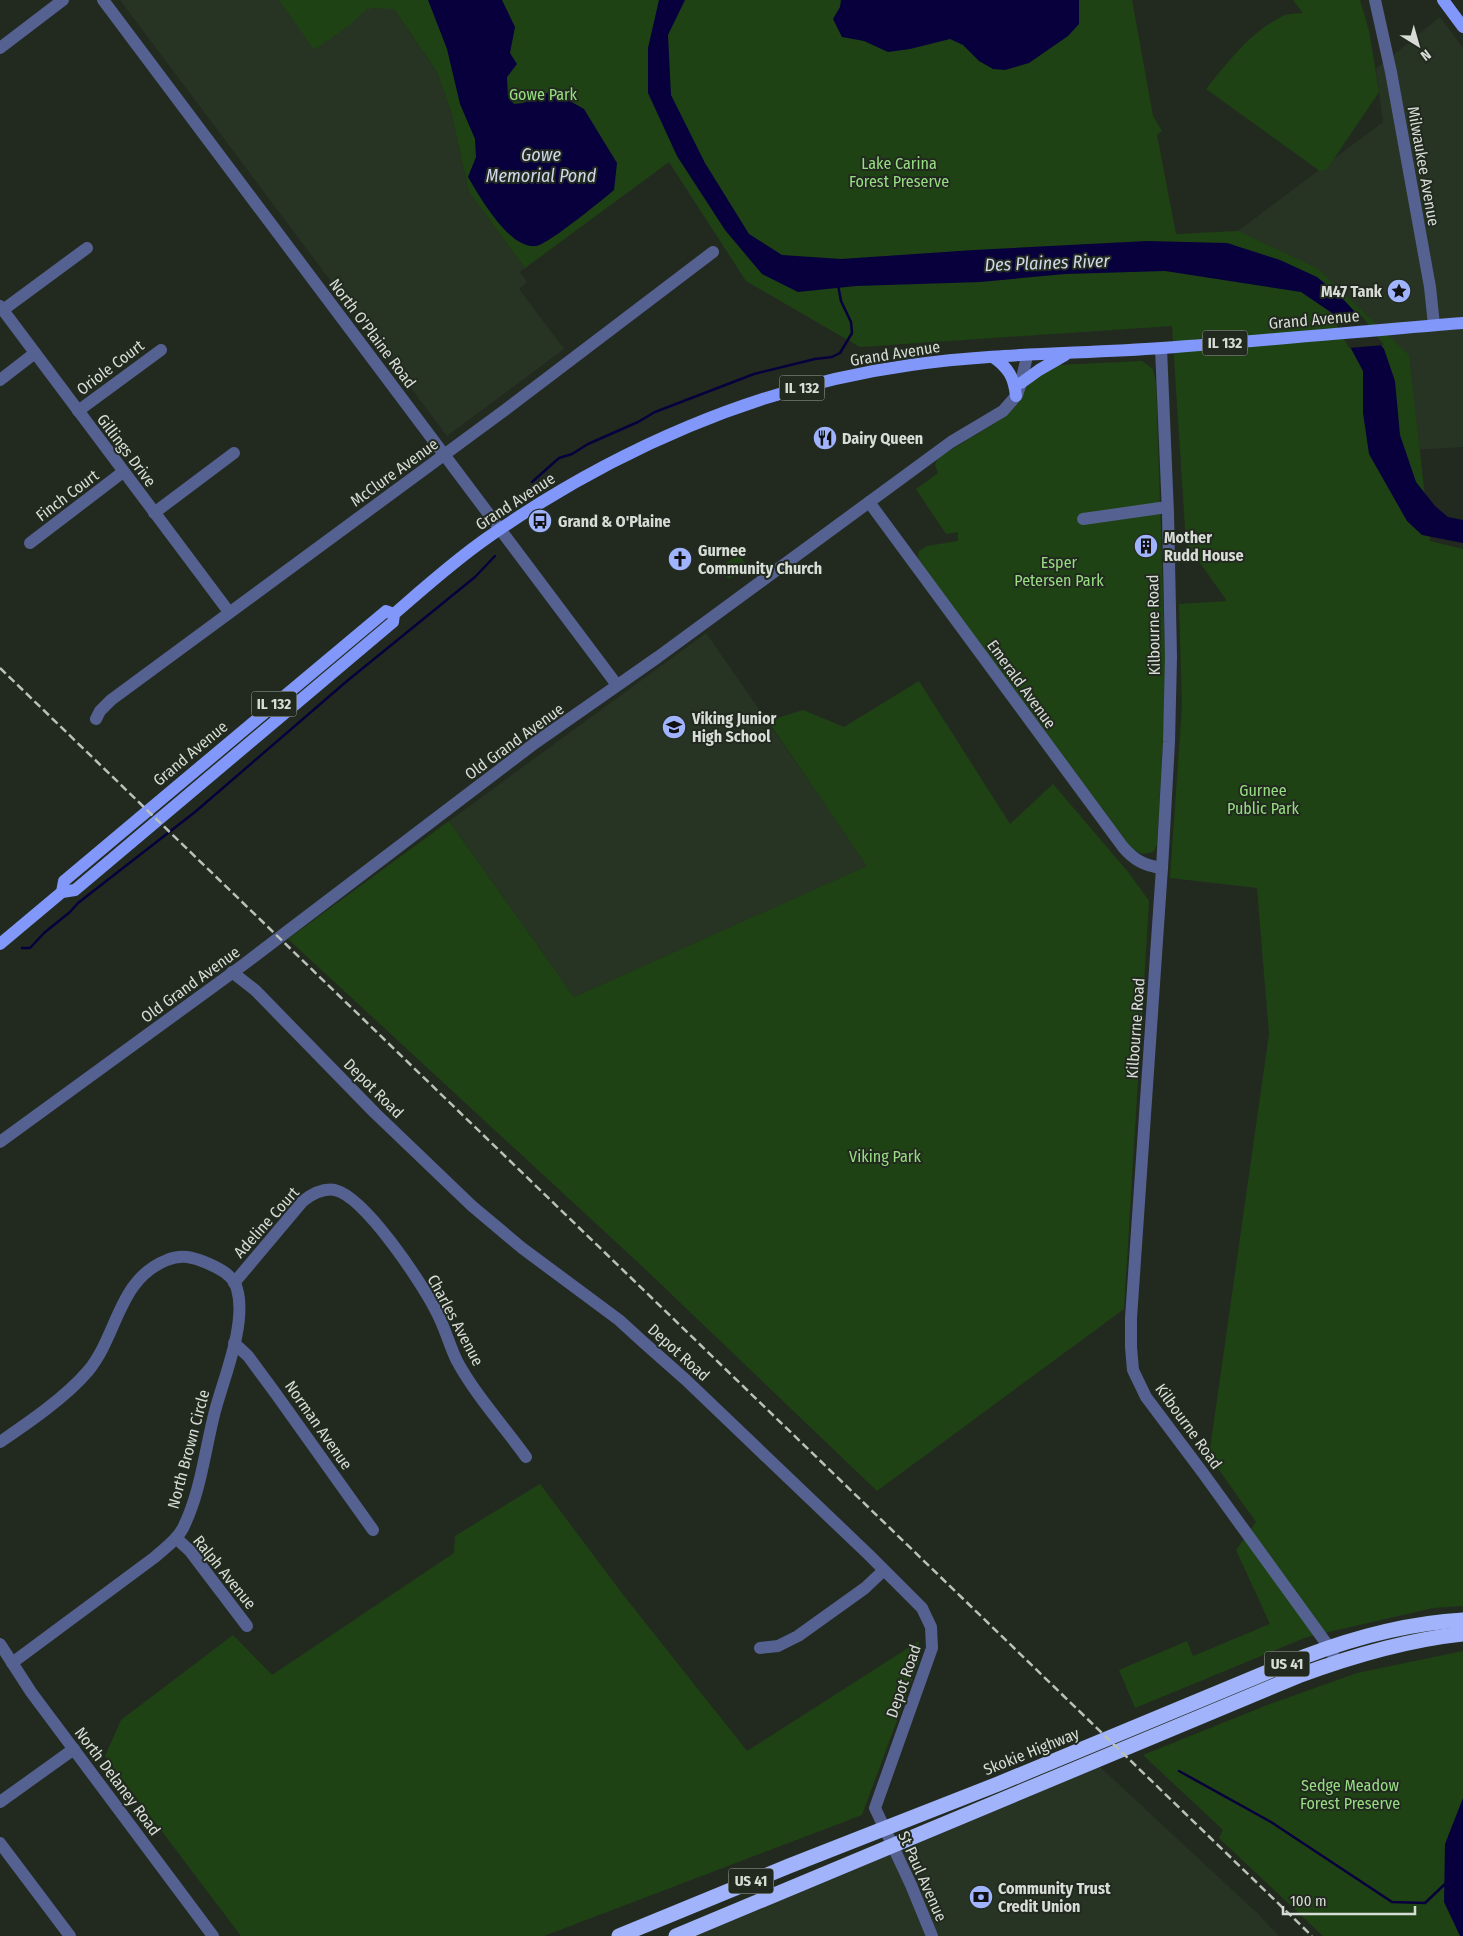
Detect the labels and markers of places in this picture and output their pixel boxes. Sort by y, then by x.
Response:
place icon: M47 Tank [1386,278,1412,304]
place label: M47 Tank [1321,282,1383,301]
restaurant icon: Dairy Queen [812,425,838,451]
place label: Dairy Queen [842,429,923,448]
bus stop icon: Grand & O'Plaine [527,508,553,534]
place label: Grand & O'Plaine [558,512,671,531]
place label: Mother Rudd House [1164,528,1244,565]
building icon: Mother Rudd House [1133,533,1159,559]
place label: Gurnee Community Church [698,541,822,578]
church icon: Gurnee Community Church [667,546,693,572]
place label: Viking Junior High School [691,709,777,746]
school or university icon: Viking Junior High School [661,714,687,740]
place label: Community Trust Credit Union [998,1879,1111,1916]
bank icon: Community Trust Credit Union [968,1884,994,1910]

